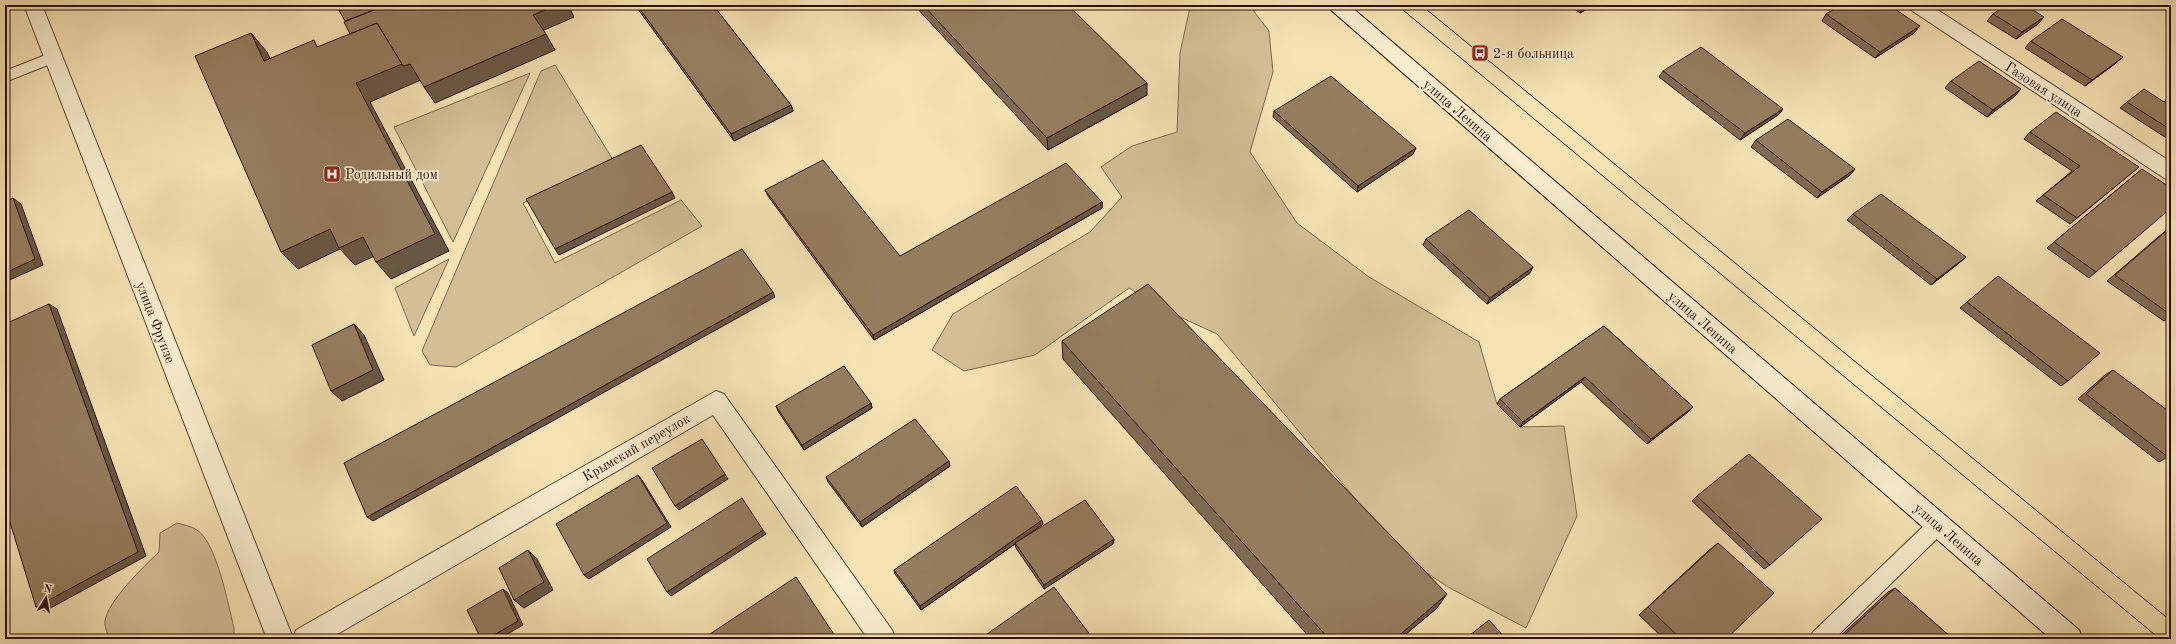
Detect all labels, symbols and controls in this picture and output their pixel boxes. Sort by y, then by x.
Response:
bus stop icon: 2-я больница [1470,43,1490,63]
place label: 2-я больница [1493,47,1574,61]
street label: Газовая улица [2002,60,2085,120]
street label: улица Ленина [1420,77,1495,145]
hospital icon: Родильный дом [322,164,342,184]
place label: Родильный дом [345,168,438,182]
street label: улица Фрунзе [133,280,177,365]
street label: улица Ленина [1665,289,1740,357]
street label: Крымский переулок [580,411,693,484]
street label: улица Ленина [1911,501,1986,569]
north arrow [26,578,66,618]
text: N [42,583,53,596]

